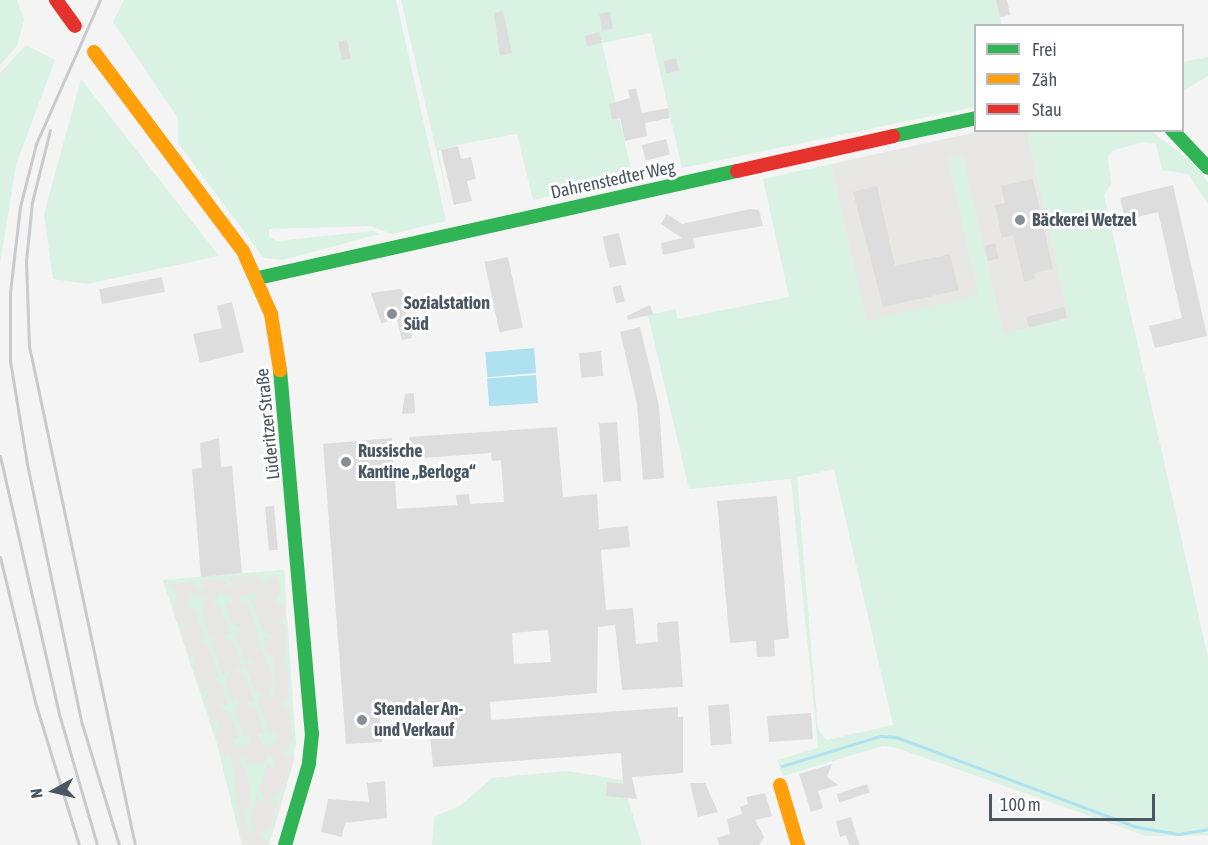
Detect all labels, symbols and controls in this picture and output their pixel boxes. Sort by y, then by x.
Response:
legend [974,24,1184,132]
text: Frei [1032,39,1057,60]
text: Zäh [1032,69,1057,90]
text: Stau [1032,99,1062,120]
street label: Dahrenstedter Weg [549,156,677,204]
place label: Bäckerei Wetzel [1032,209,1136,231]
marker: Bäckerei Wetzel [1013,213,1027,227]
place label: Sozialstation Süd [404,293,490,336]
marker: Sozialstation Süd [385,307,399,321]
street label: Lüderitzer Straße [251,367,285,481]
place label: Russische Kantine „Berloga“ [358,441,475,484]
marker: Russische Kantine „Berloga“ [339,455,353,469]
place label: Stendaler An- und Verkauf [374,699,463,742]
marker: Stendaler An- und Verkauf [355,713,369,727]
north arrow [24,761,84,821]
scale bar [992,782,1158,820]
text: N [27,788,46,799]
text: 100 m [1000,794,1041,815]

